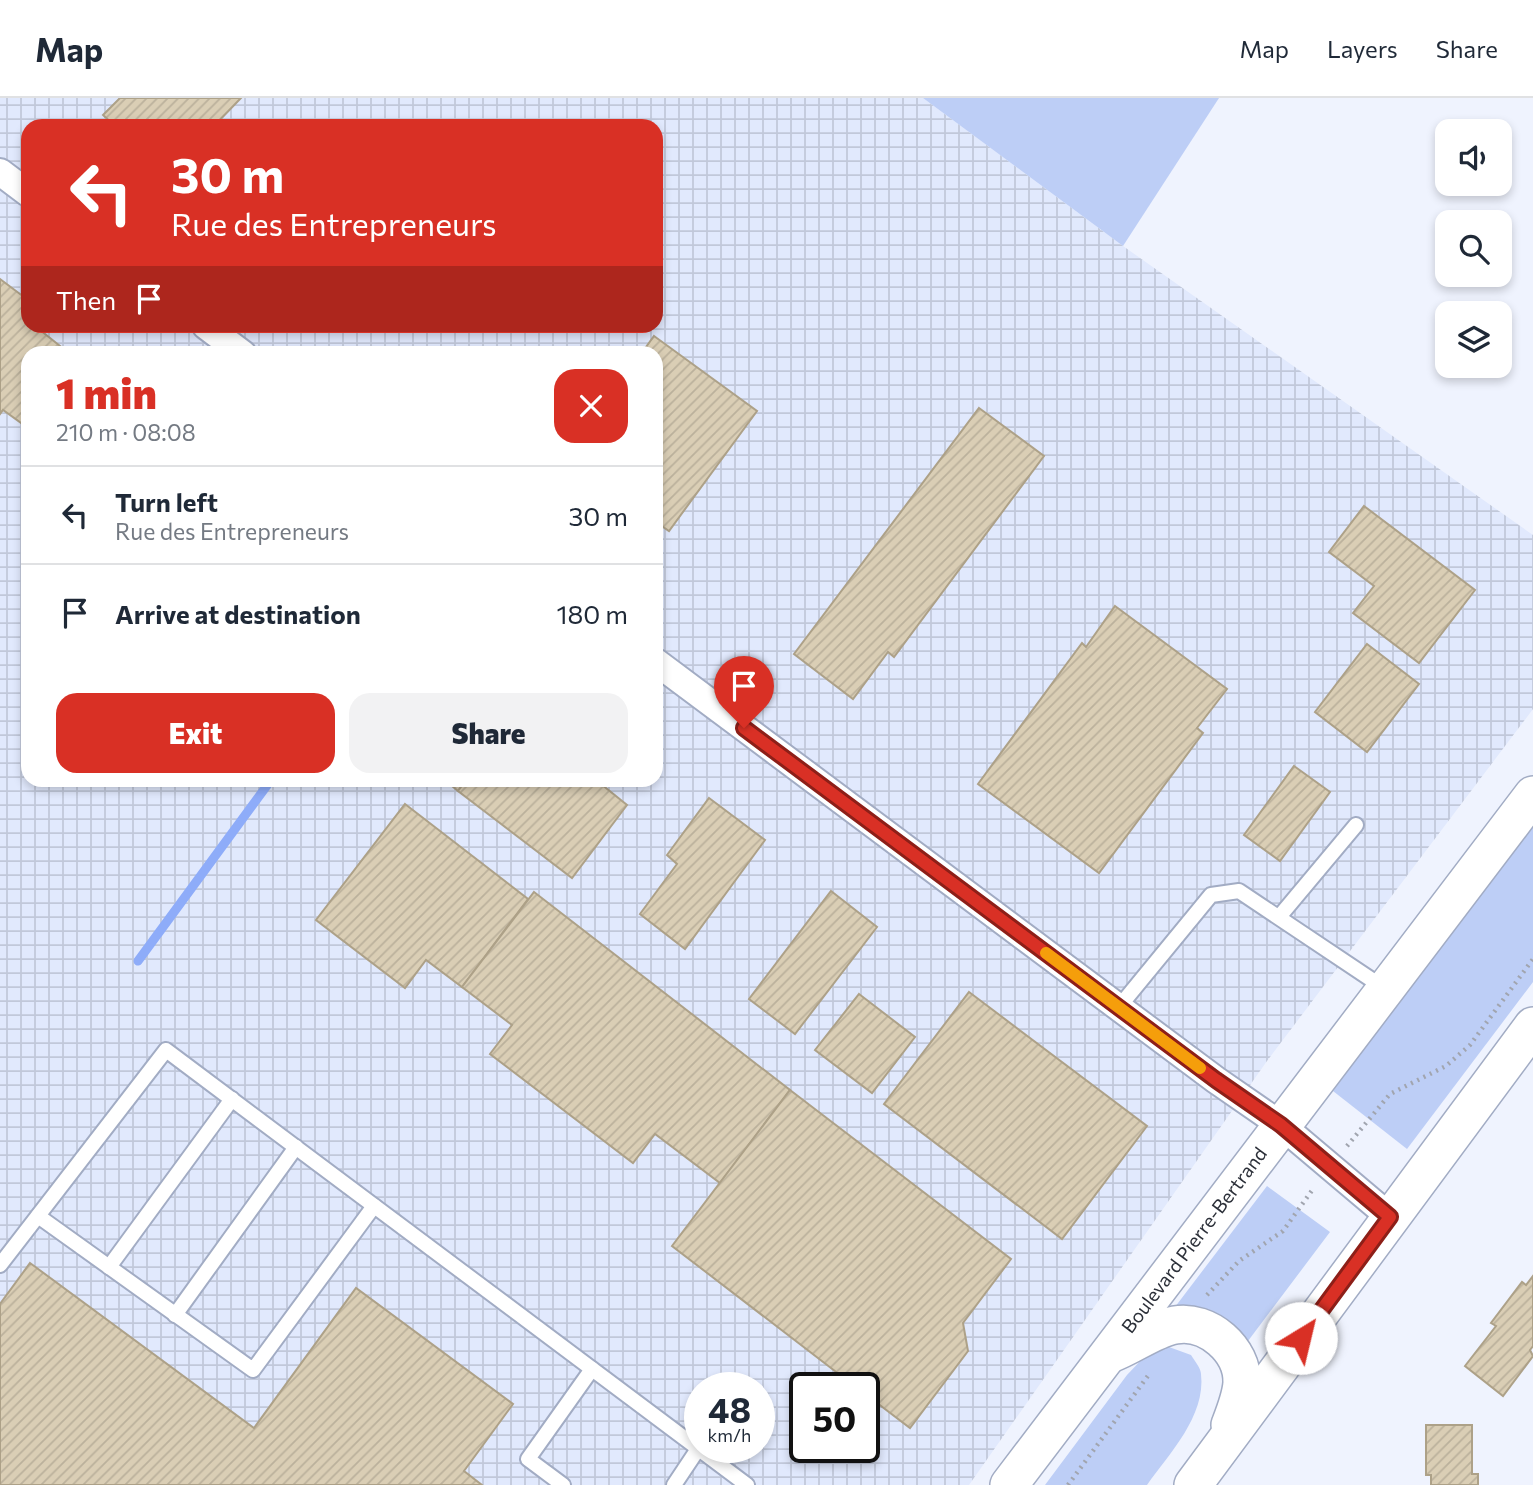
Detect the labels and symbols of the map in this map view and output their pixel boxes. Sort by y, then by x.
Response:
pin [714,656,774,728]
street label: Boulevard Pierre-Bertrand [1116,1142,1271,1337]
position arrow [1264,1301,1338,1375]
speed limit sign: 50 [789,1372,880,1463]

